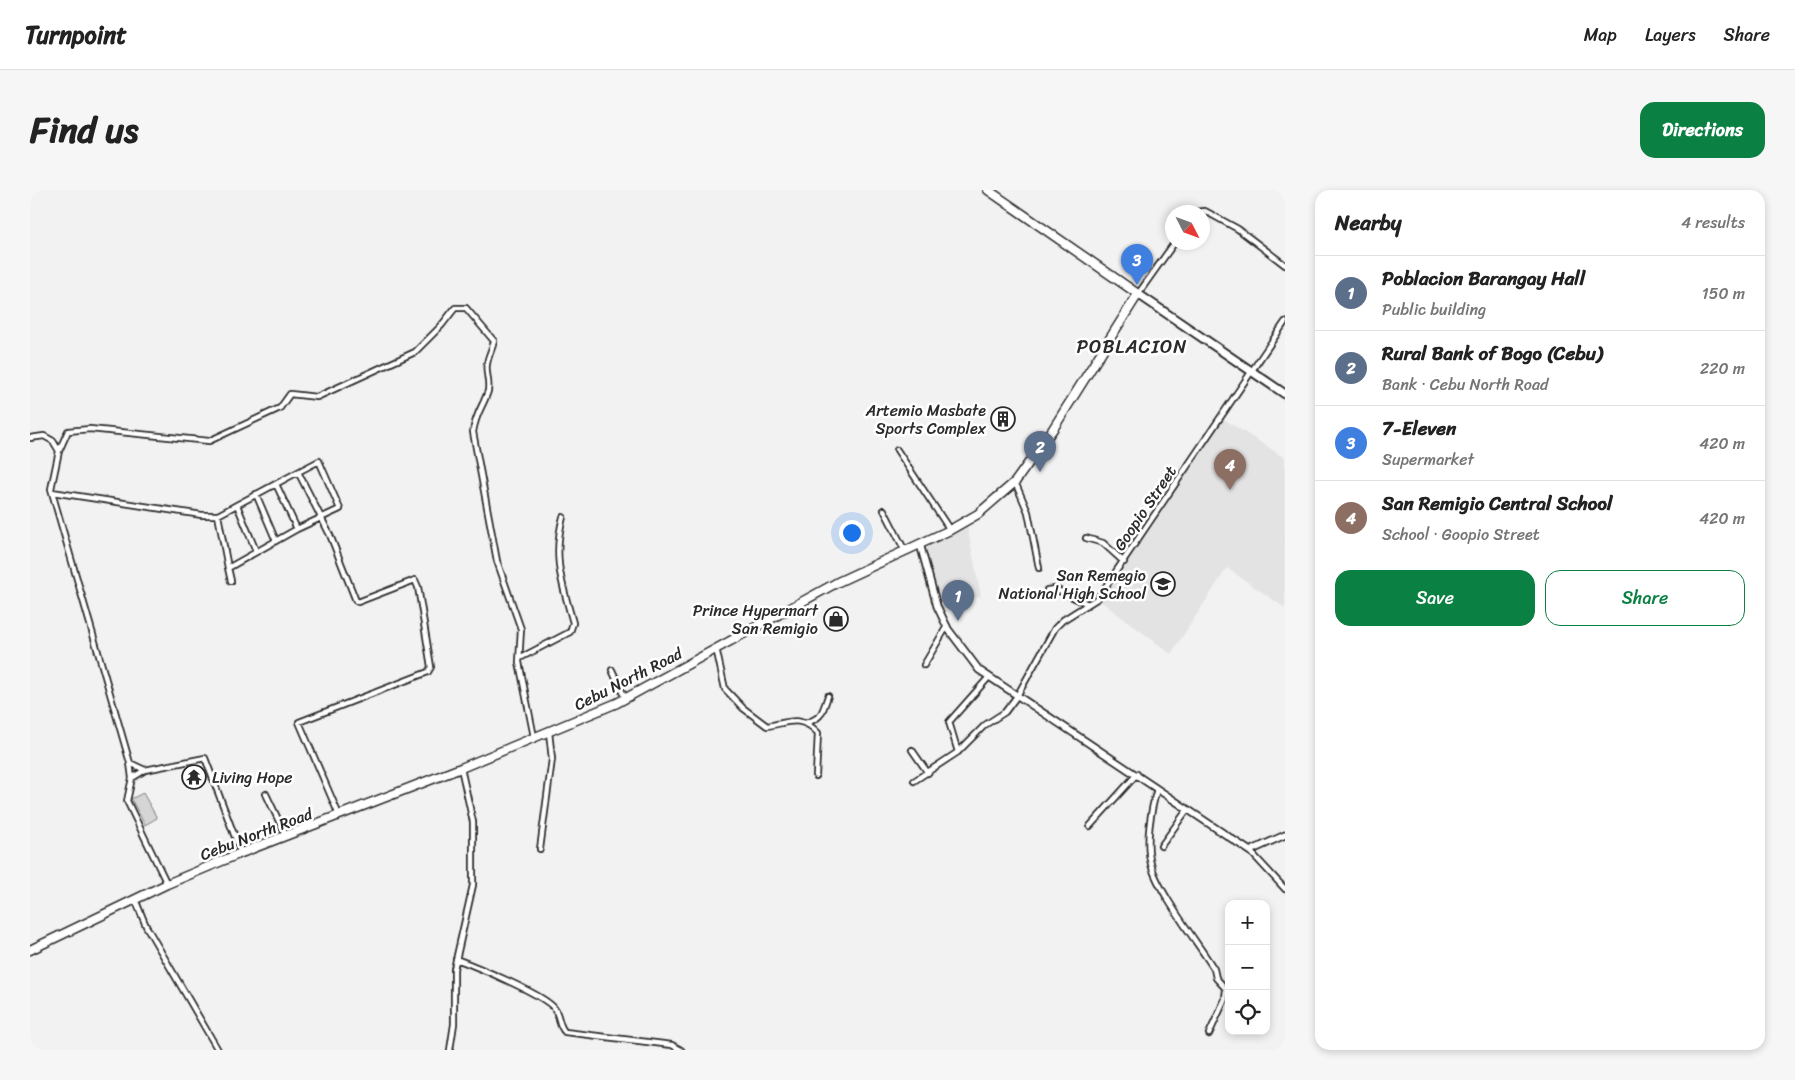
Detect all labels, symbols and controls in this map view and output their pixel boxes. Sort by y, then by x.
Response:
text: Turnpoint [25,14,127,56]
text: Map [1584,19,1617,51]
text: Layers [1645,19,1696,51]
text: Share [1724,19,1770,51]
text: Find us [30,99,138,161]
button: Directions [1640,102,1765,158]
text: Nearby [1335,204,1401,242]
north arrow [1165,205,1210,250]
text: 4 results [1681,208,1745,237]
pin: 3 [1121,244,1153,285]
text: Poblacion Barangay Hall [1382,262,1585,295]
text: 1 [1348,279,1354,308]
text: 150 m [1702,279,1745,308]
text: Public building [1382,295,1486,324]
district label: POBLACION [1077,330,1187,363]
text: Rural Bank of Bogo (Cebu) [1382,337,1603,370]
text: 2 [1346,354,1356,383]
text: 220 m [1700,354,1745,383]
text: Bank · Cebu North Road [1382,370,1548,399]
place label: Artemio Masbate Sports Complex [865,396,987,443]
building icon: Artemio Masbate Sports Complex [990,406,1016,432]
text: 7-Eleven [1382,412,1456,445]
text: 3 [1347,429,1355,458]
text: 420 m [1699,429,1745,458]
pin: 2 [1024,431,1056,472]
text: Supermarket [1382,445,1474,474]
pin: 4 [1214,449,1246,490]
street label: Goopio Street [1106,459,1184,557]
text: San Remigio Central School [1382,487,1612,520]
text: 4 [1346,504,1356,533]
text: 420 m [1699,504,1745,533]
your location [839,520,865,546]
text: School · Goopio Street [1382,520,1540,549]
place label: San Remegio National High School [999,561,1146,608]
button: Save [1335,570,1535,626]
button: Share [1545,570,1745,626]
school or university icon: San Remegio National High School [1150,571,1176,597]
pin: 1 [942,580,974,621]
place label: Prince Hypermart San Remigio [693,596,819,643]
shop icon: Prince Hypermart San Remigio [823,606,849,632]
street label: Cebu North Road [569,638,689,719]
place label: Living Hope [212,763,292,792]
temple icon: Living Hope [181,764,207,790]
street label: Cebu North Road [195,799,318,869]
map controls [1225,900,1270,1035]
button: + [1225,900,1270,945]
button: − [1225,945,1270,990]
button: locate [1225,990,1270,1035]

